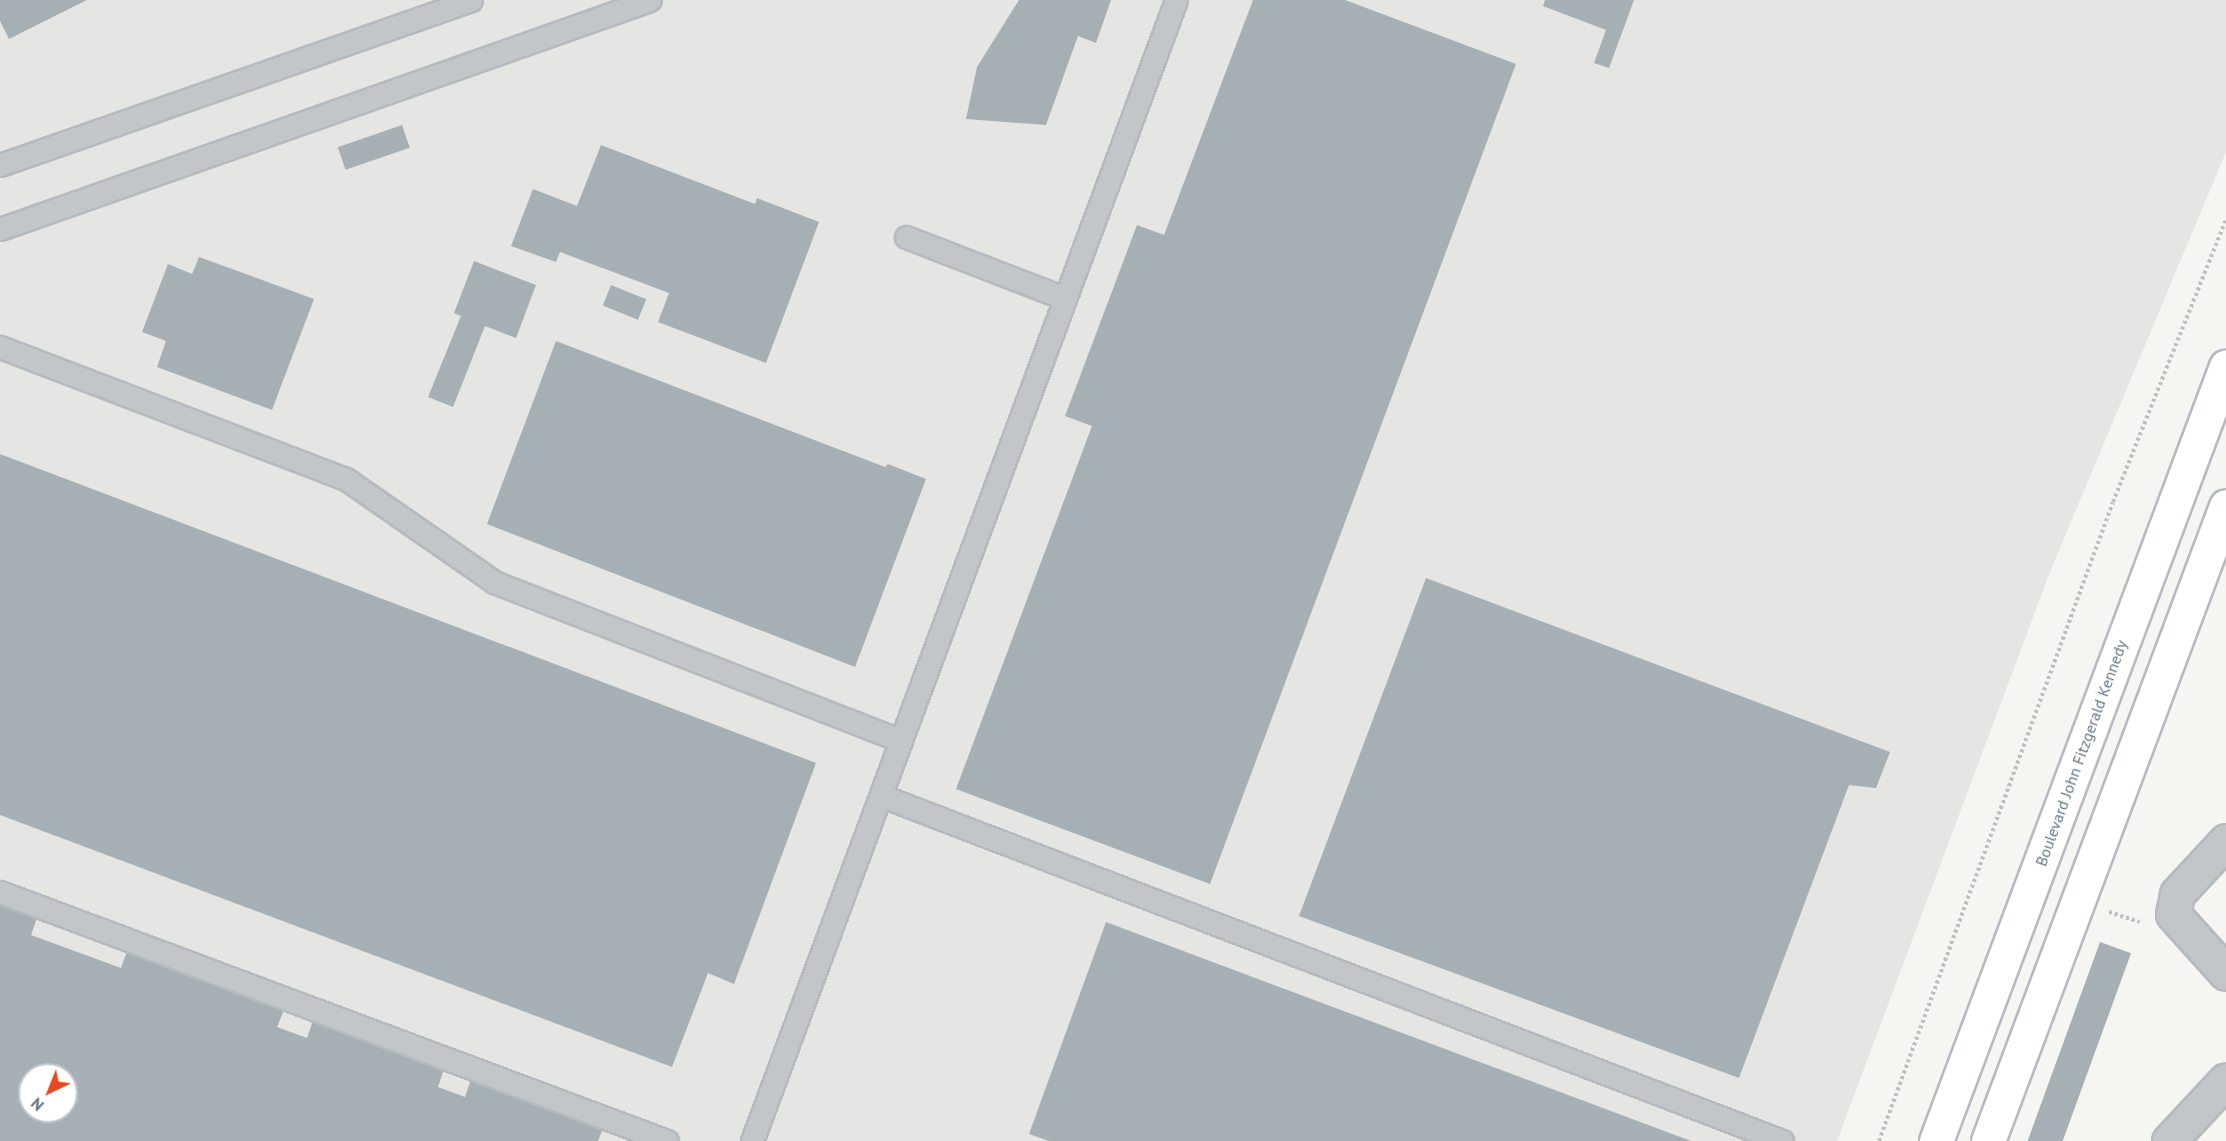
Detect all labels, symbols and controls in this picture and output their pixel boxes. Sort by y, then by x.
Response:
street label: Boulevard John Fitzgerald Kennedy [2031,637,2131,869]
north arrow [18,1063,78,1123]
text: N [26,1094,48,1116]

